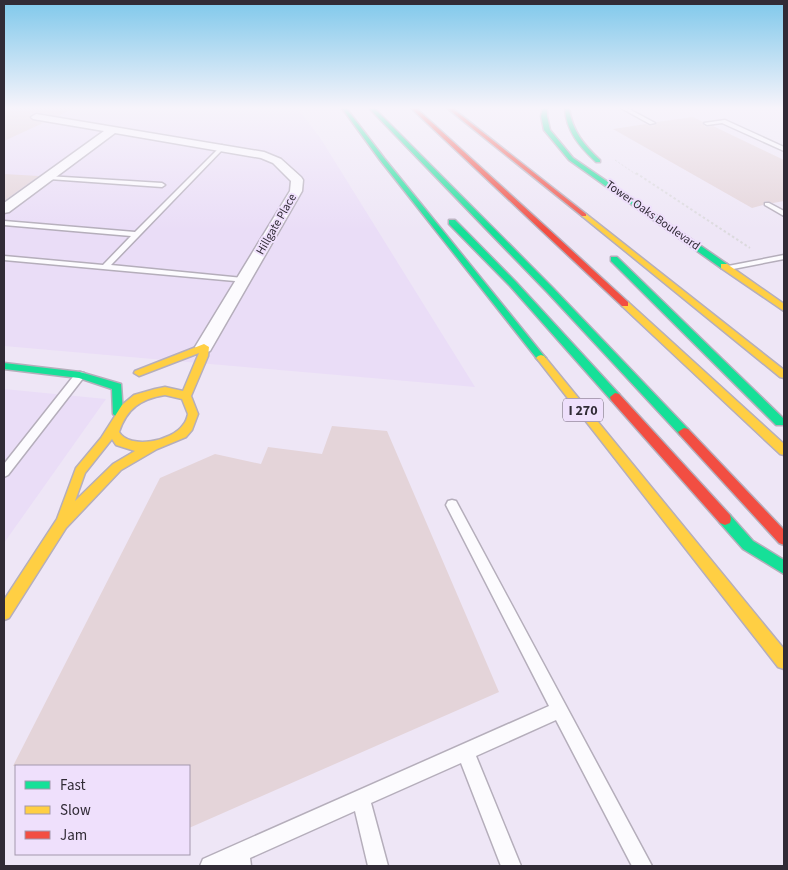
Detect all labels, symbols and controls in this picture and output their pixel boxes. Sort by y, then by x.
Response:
street label: Tower Oaks Boulevard [602,176,703,254]
street label: Hillgate Place [252,191,301,258]
road number: I 270 [563,398,603,422]
legend [15,765,190,855]
text: Fast [60,775,86,796]
text: Slow [60,800,91,821]
text: Jam [60,825,87,846]

